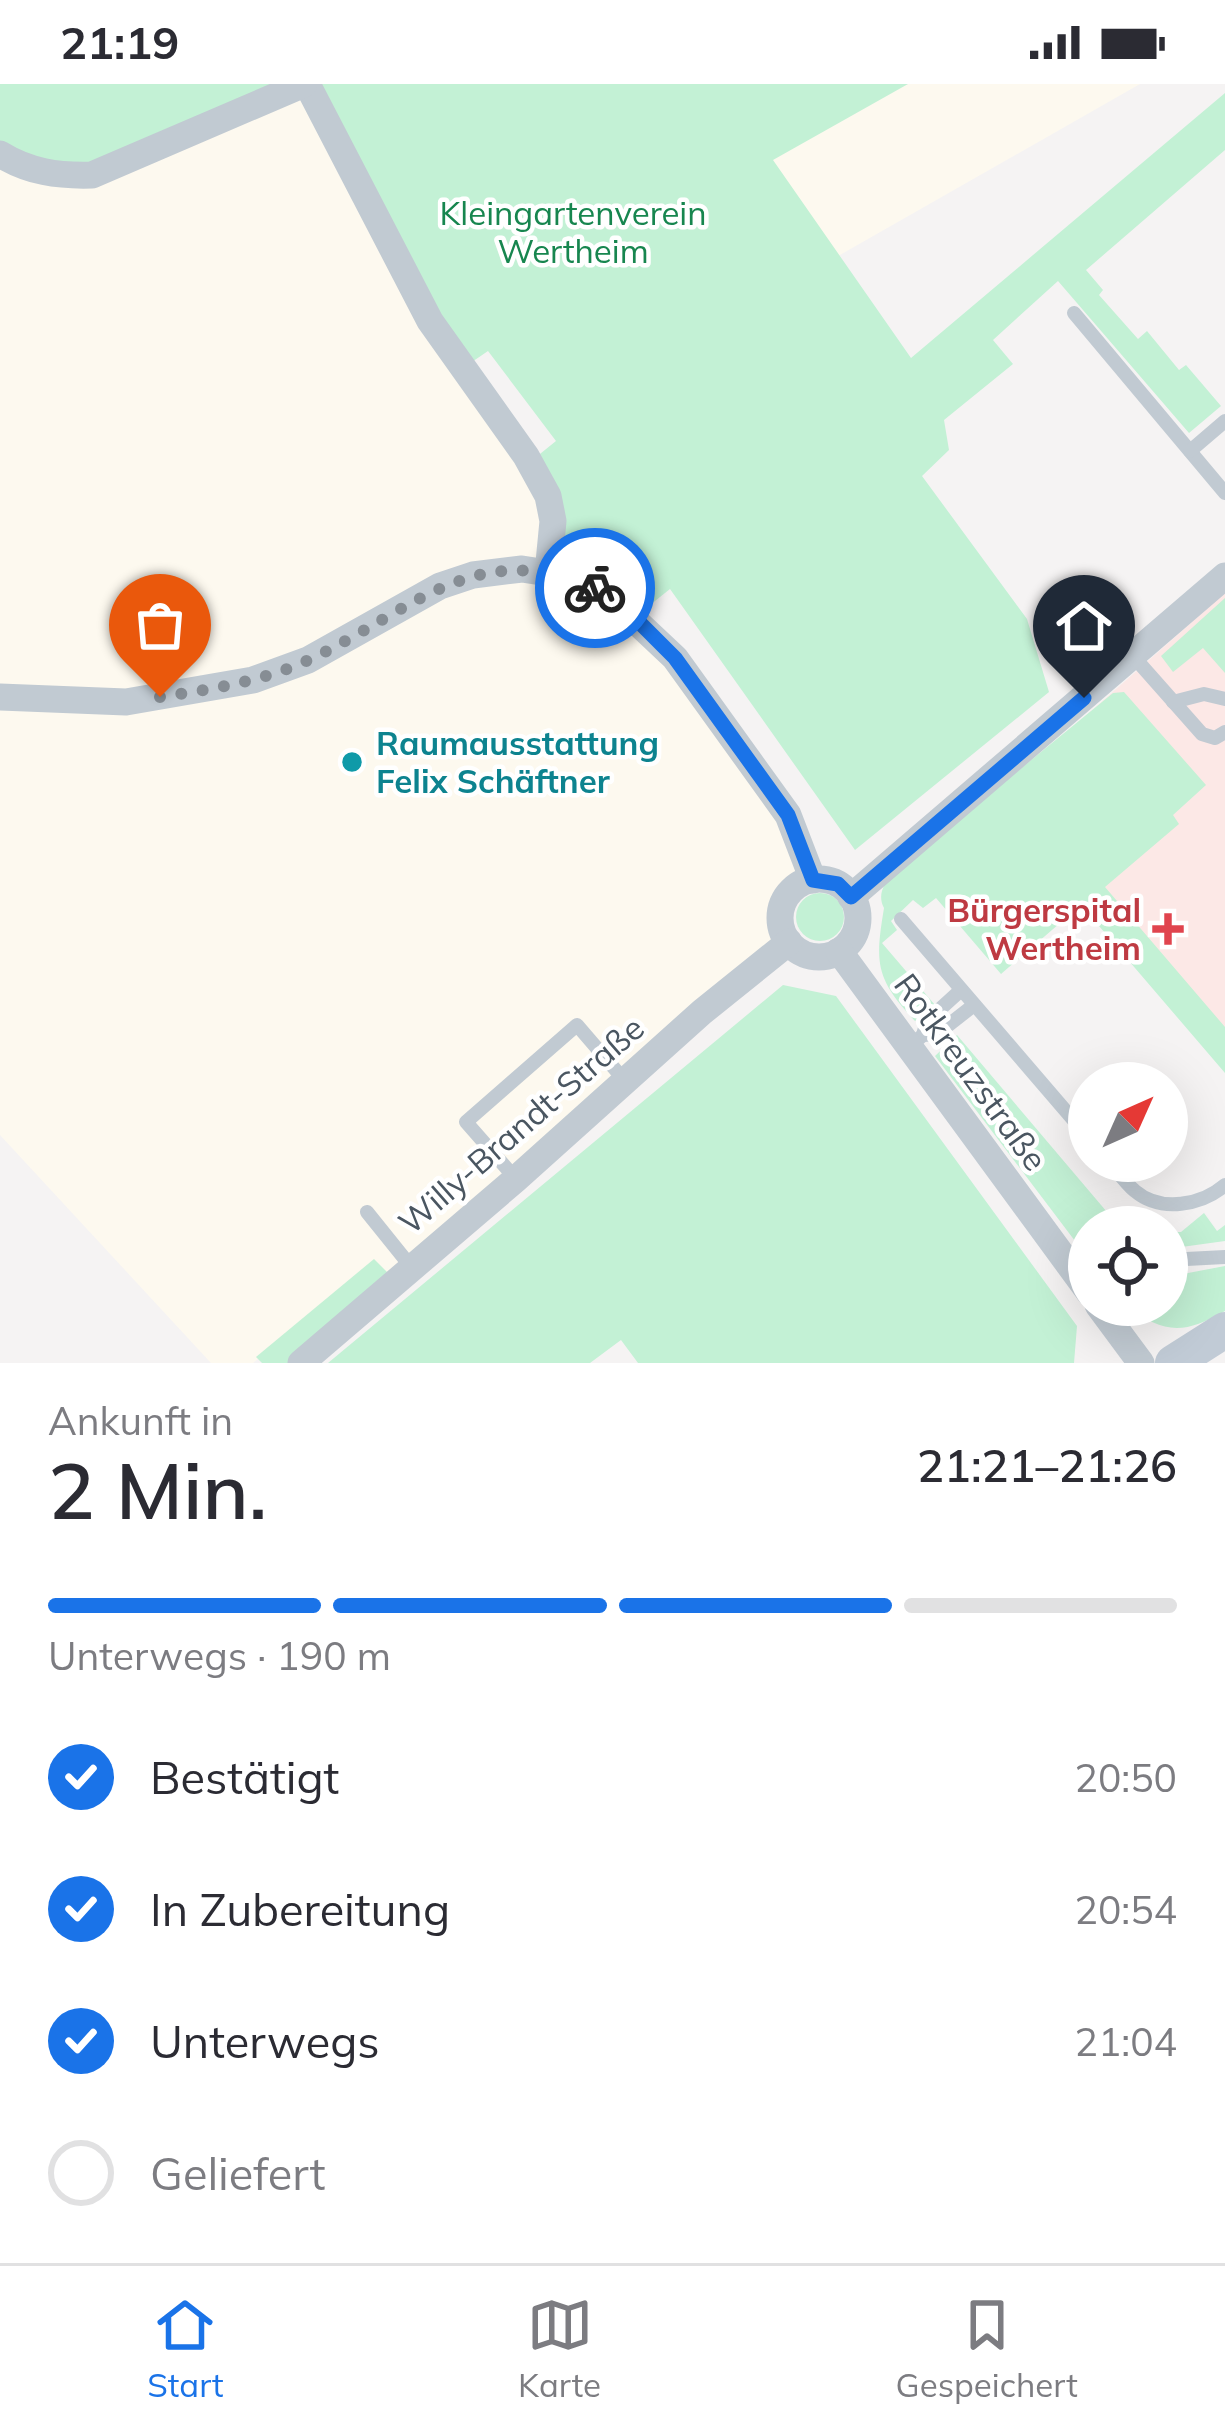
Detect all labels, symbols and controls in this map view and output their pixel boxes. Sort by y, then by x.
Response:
text: 21:19 [60,14,179,70]
park label: Kleingartenverein Wertheim [439,192,707,271]
courier [535,528,655,648]
icon: bike [562,555,628,621]
pin [109,574,211,697]
pin [1033,575,1135,698]
icon: bag [127,592,193,658]
icon: home [1051,593,1117,659]
place label: Raumausstattung Felix Schäftner [376,722,659,801]
marker: Raumausstattung Felix Schäftner [339,749,365,775]
place label: Bürgerspital Wertheim [947,889,1141,968]
marker: Bürgerspital Wertheim [1152,913,1184,945]
street label: Rotkreuzstraße [886,965,1057,1178]
street label: Willy-Brandt-Straße [390,1007,652,1242]
north arrow [1068,1062,1188,1182]
map controls [1068,1062,1188,1326]
button: locate [1068,1206,1188,1326]
text: Ankunft in [48,1396,233,1445]
text: 21:21–21:26 [917,1437,1177,1493]
text: 2 Min. [48,1441,267,1539]
text: Unterwegs · 190 m [48,1631,391,1680]
icon: check [48,1744,114,1810]
text: Bestätigt [150,1749,339,1805]
text: 20:50 [1075,1753,1177,1802]
icon: check [48,1876,114,1942]
text: In Zubereitung [150,1881,450,1937]
text: 20:54 [1075,1885,1177,1934]
icon: check [48,2008,114,2074]
text: Unterwegs [150,2013,380,2069]
text: 21:04 [1075,2017,1177,2066]
text: Geliefert [150,2145,326,2201]
tab: Start [147,2292,224,2405]
tab: Karte [518,2292,601,2405]
tab: Gespeichert [896,2292,1078,2405]

